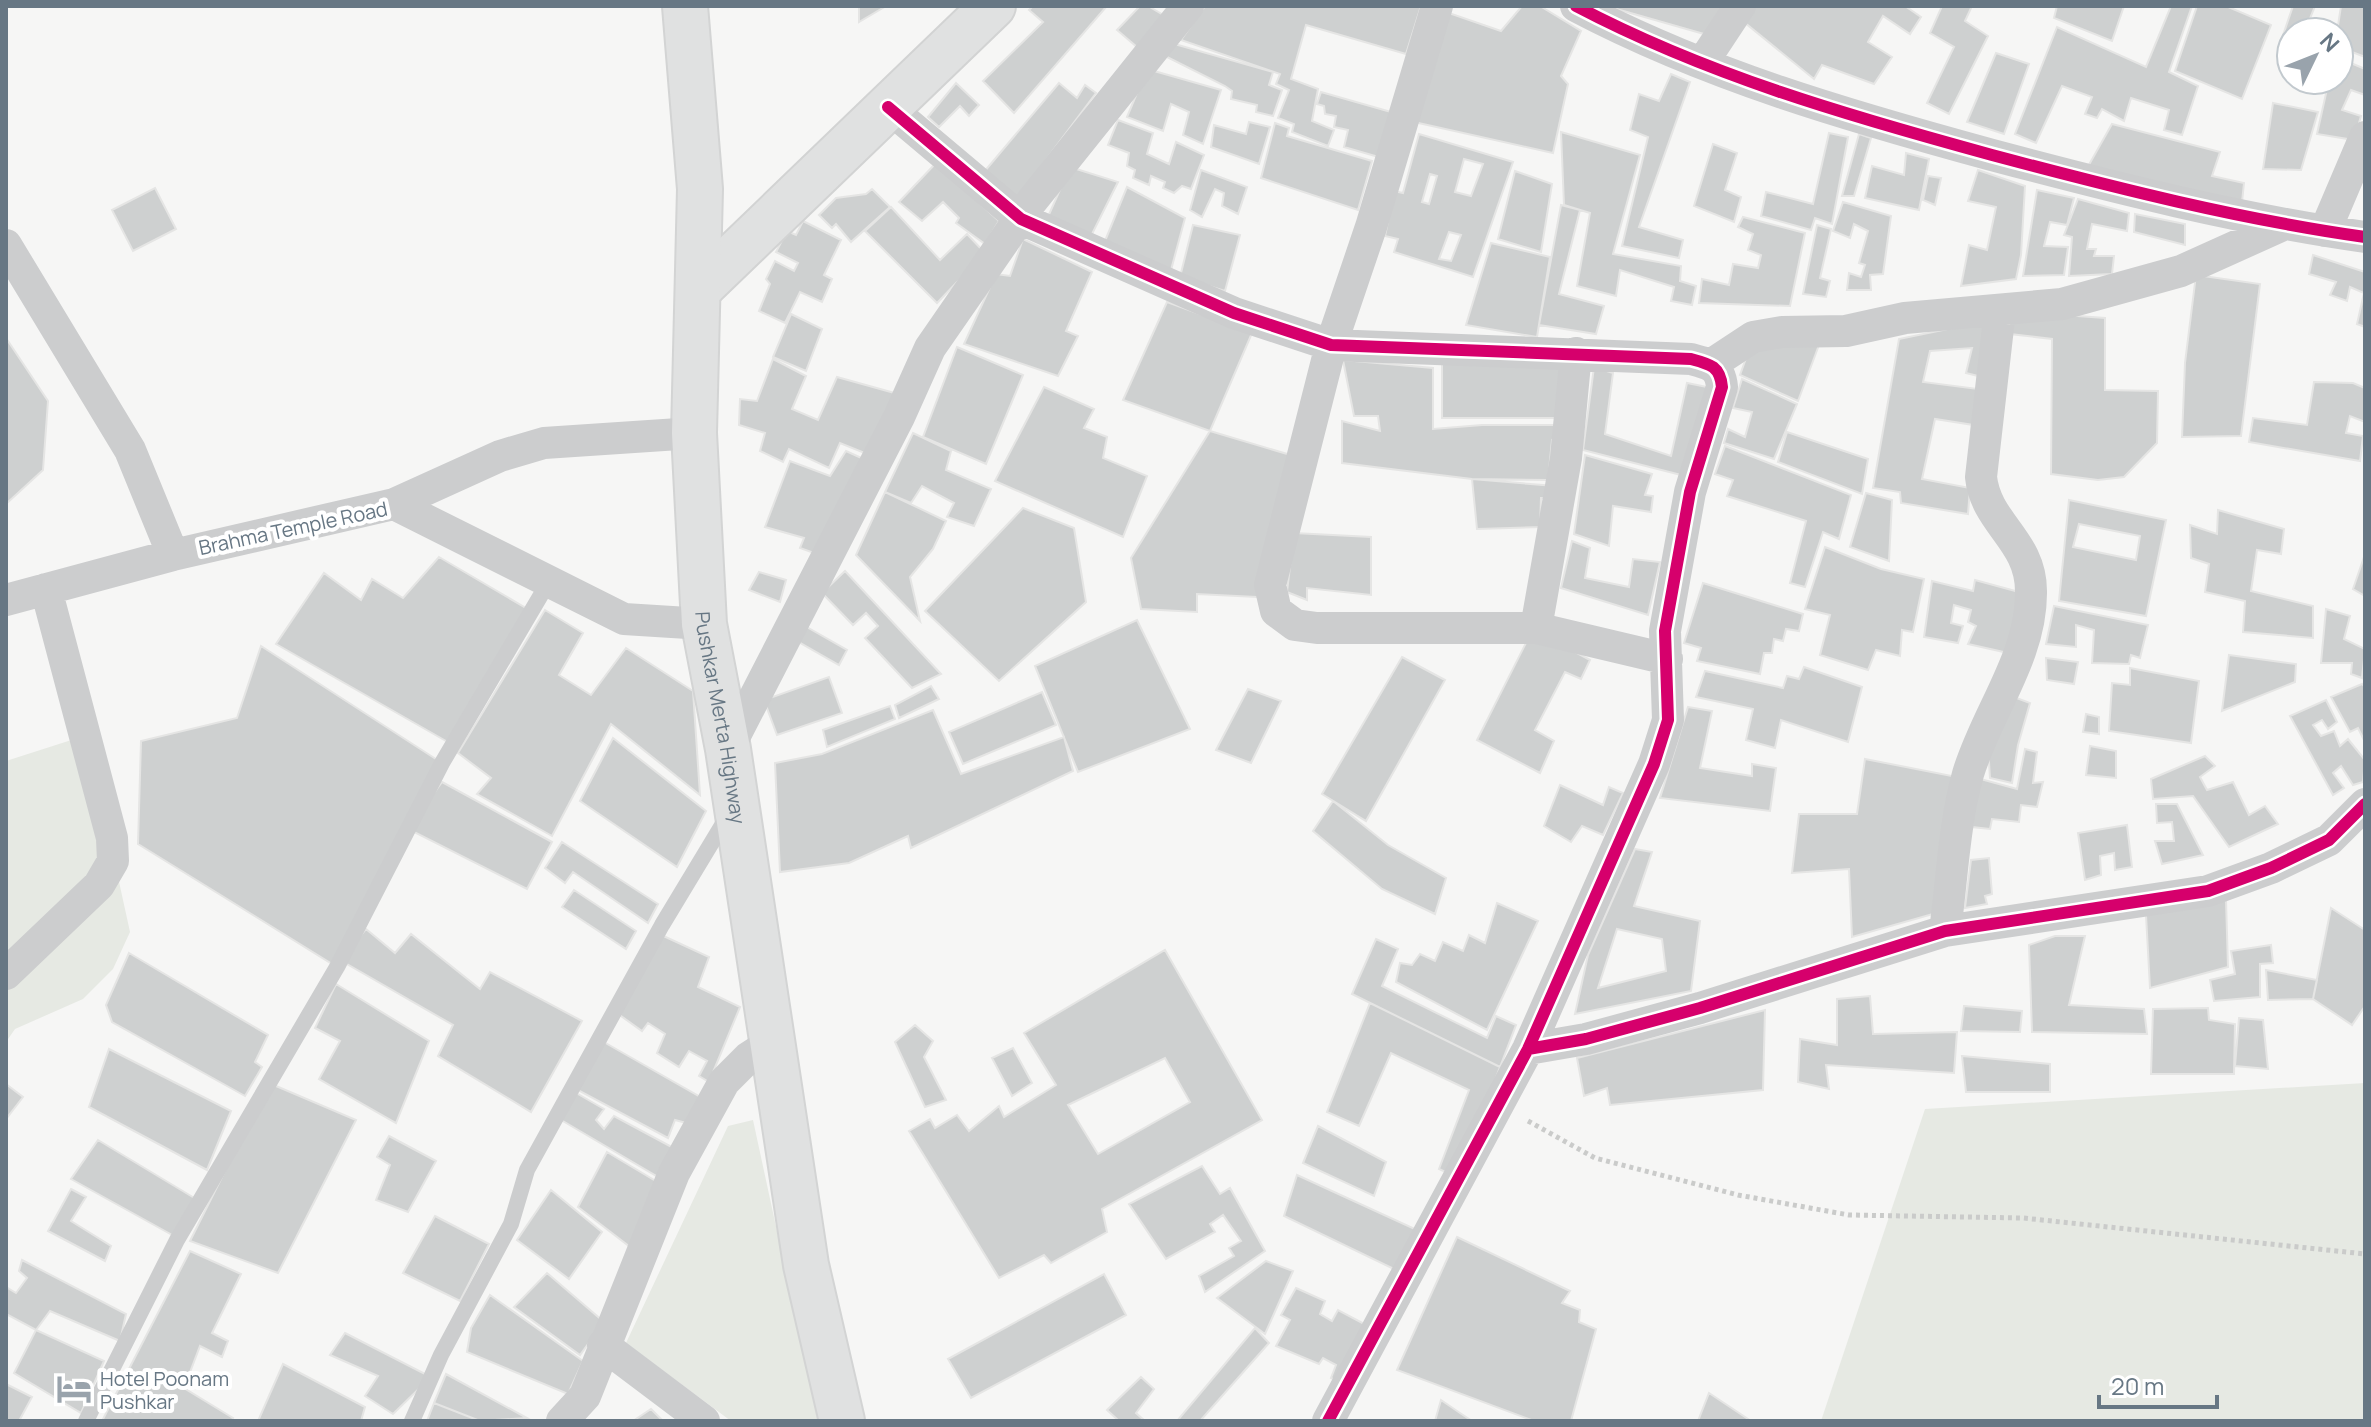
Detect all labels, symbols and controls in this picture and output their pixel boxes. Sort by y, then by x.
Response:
north arrow [2275,16,2355,96]
text: N [2313,26,2346,58]
street label: Brahma Temple Road [196,495,390,561]
street label: Pushkar Merta Highway [690,611,753,826]
scale bar [2099,1359,2217,1409]
place label: Hotel Poonam Pushkar [100,1365,229,1415]
text: 20 m [2111,1369,2164,1402]
hotel icon: Hotel Poonam Pushkar [55,1370,93,1408]

